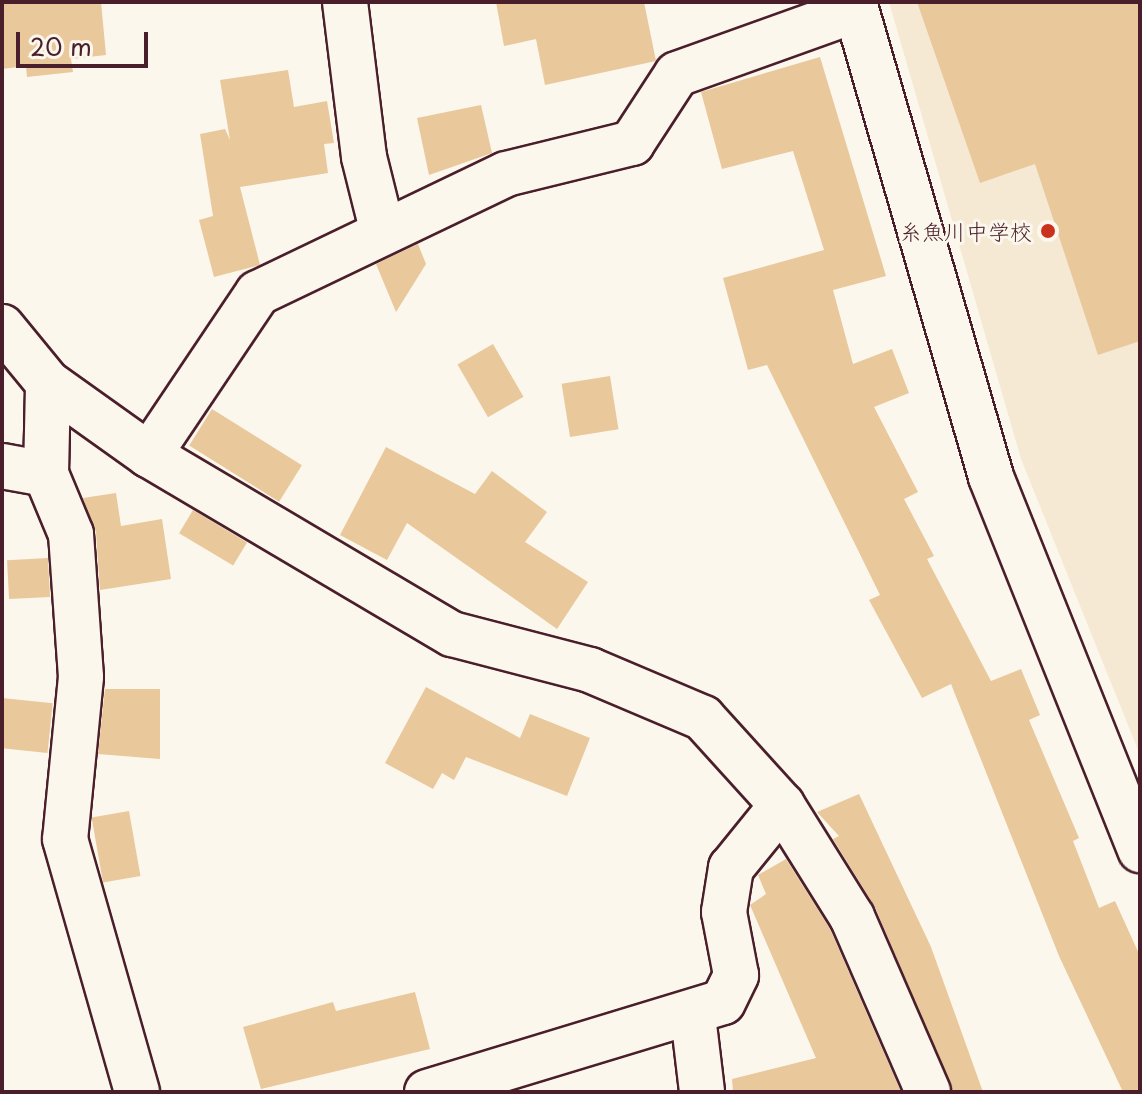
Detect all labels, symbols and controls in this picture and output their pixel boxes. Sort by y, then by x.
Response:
scale bar [20,16,152,66]
text: 20 m [30,28,92,64]
place label: 糸魚川中学校 [900,218,1032,244]
marker: 糸魚川中学校 [1039,222,1057,240]

